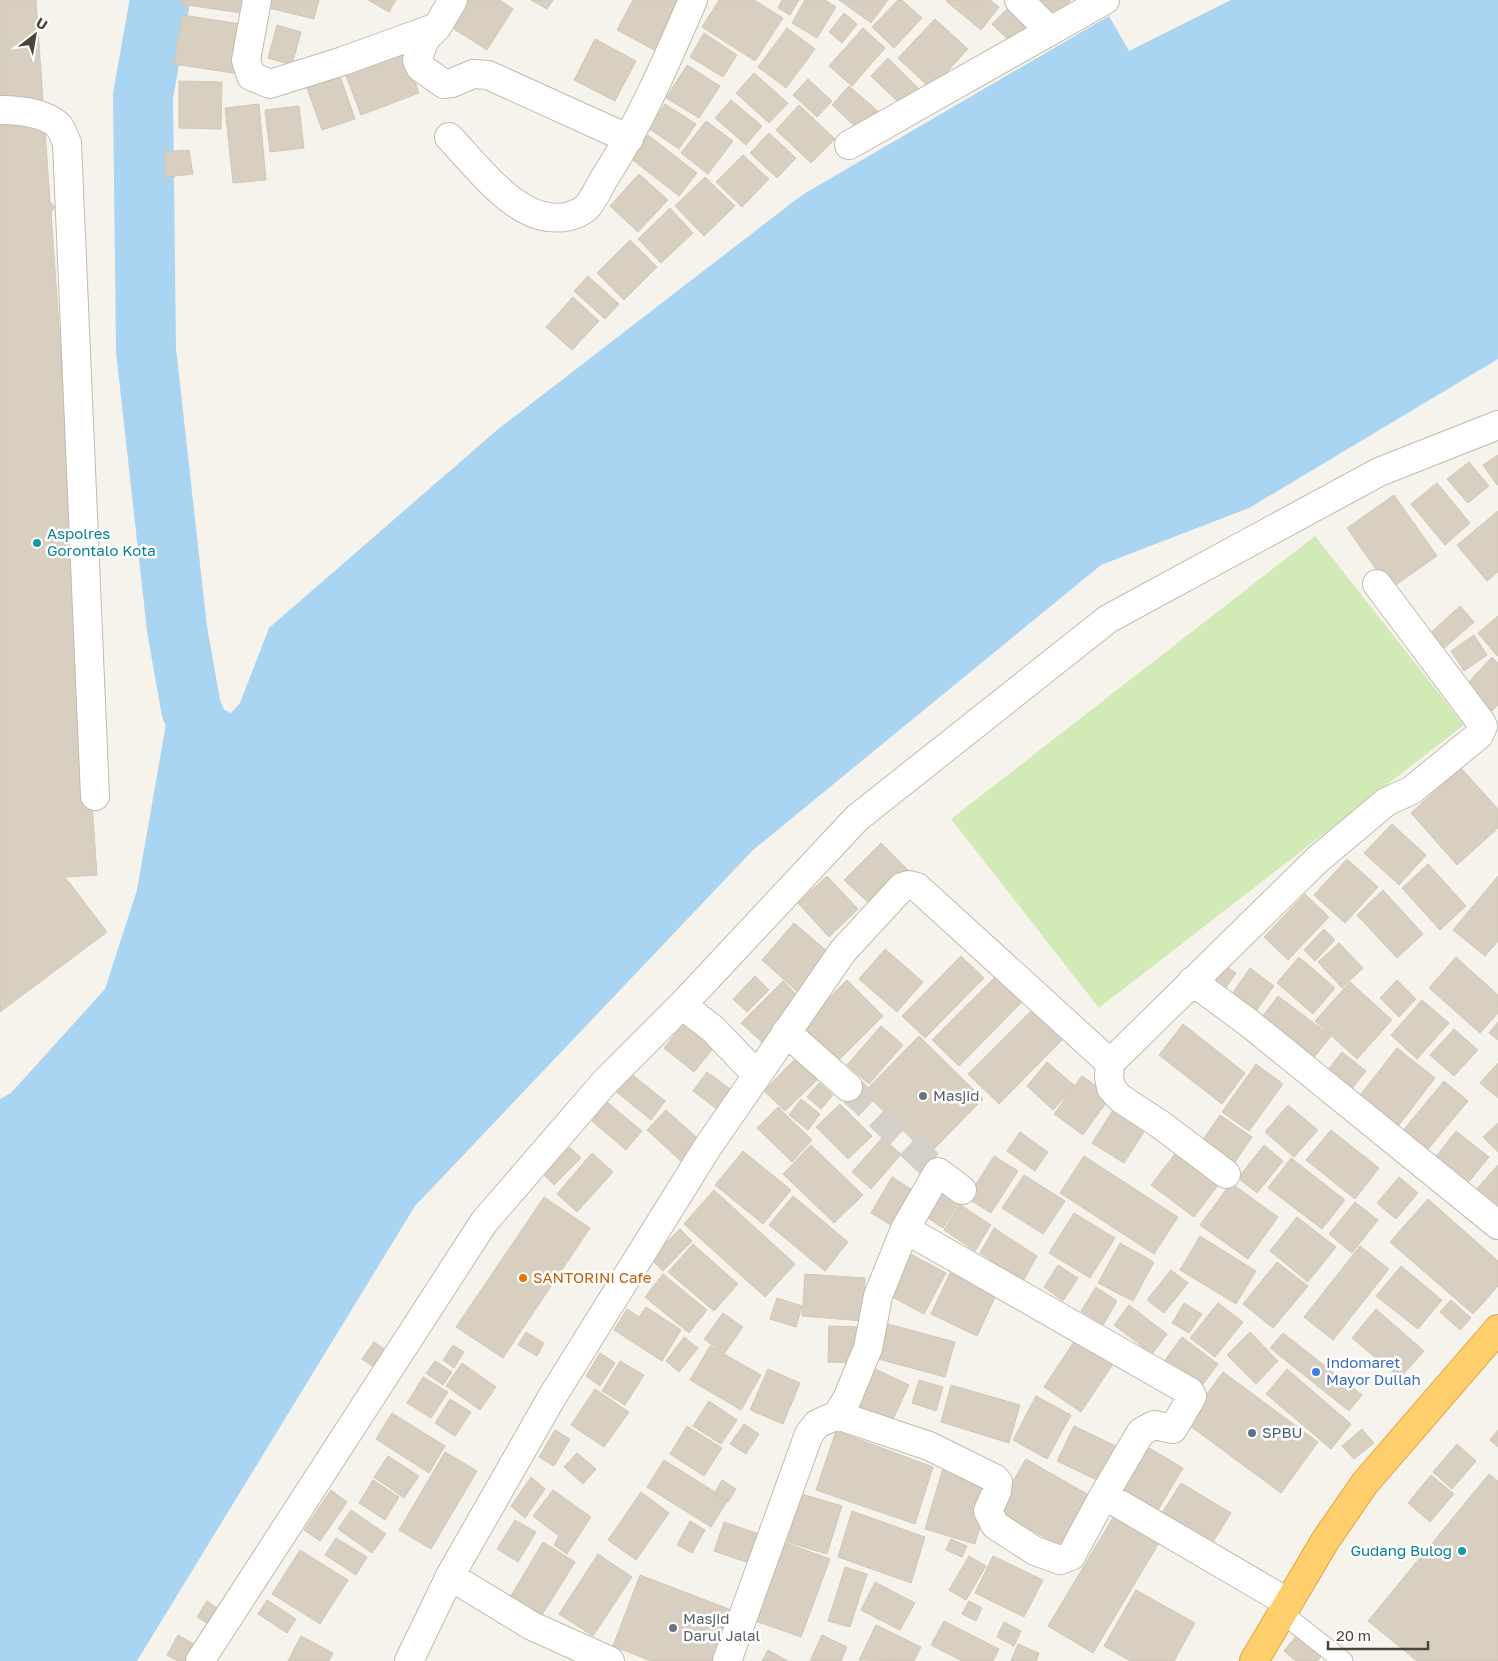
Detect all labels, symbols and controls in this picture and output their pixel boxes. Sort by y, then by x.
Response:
north arrow [10,10,60,60]
text: U [33,14,51,33]
place label: Aspolres Gorontalo Kota [47,524,156,559]
marker: Aspolres Gorontalo Kota [31,537,43,549]
place label: Masjid [933,1086,980,1104]
marker: Masjid [917,1090,929,1102]
place label: SANTORINI Cafe [533,1268,652,1286]
marker: SANTORINI Cafe [517,1272,529,1284]
place label: Indomaret Mayor Dullah [1326,1353,1421,1388]
marker: Indomaret Mayor Dullah [1310,1366,1322,1378]
place label: SPBU [1262,1423,1302,1441]
marker: SPBU [1246,1427,1258,1439]
place label: Gudang Bulog [1350,1541,1452,1559]
marker: Gudang Bulog [1456,1545,1468,1557]
place label: Masjid Darul Jalal [683,1609,761,1644]
scale bar [1328,1618,1428,1650]
marker: Masjid Darul Jalal [667,1622,679,1634]
text: 20 m [1336,1626,1371,1644]

